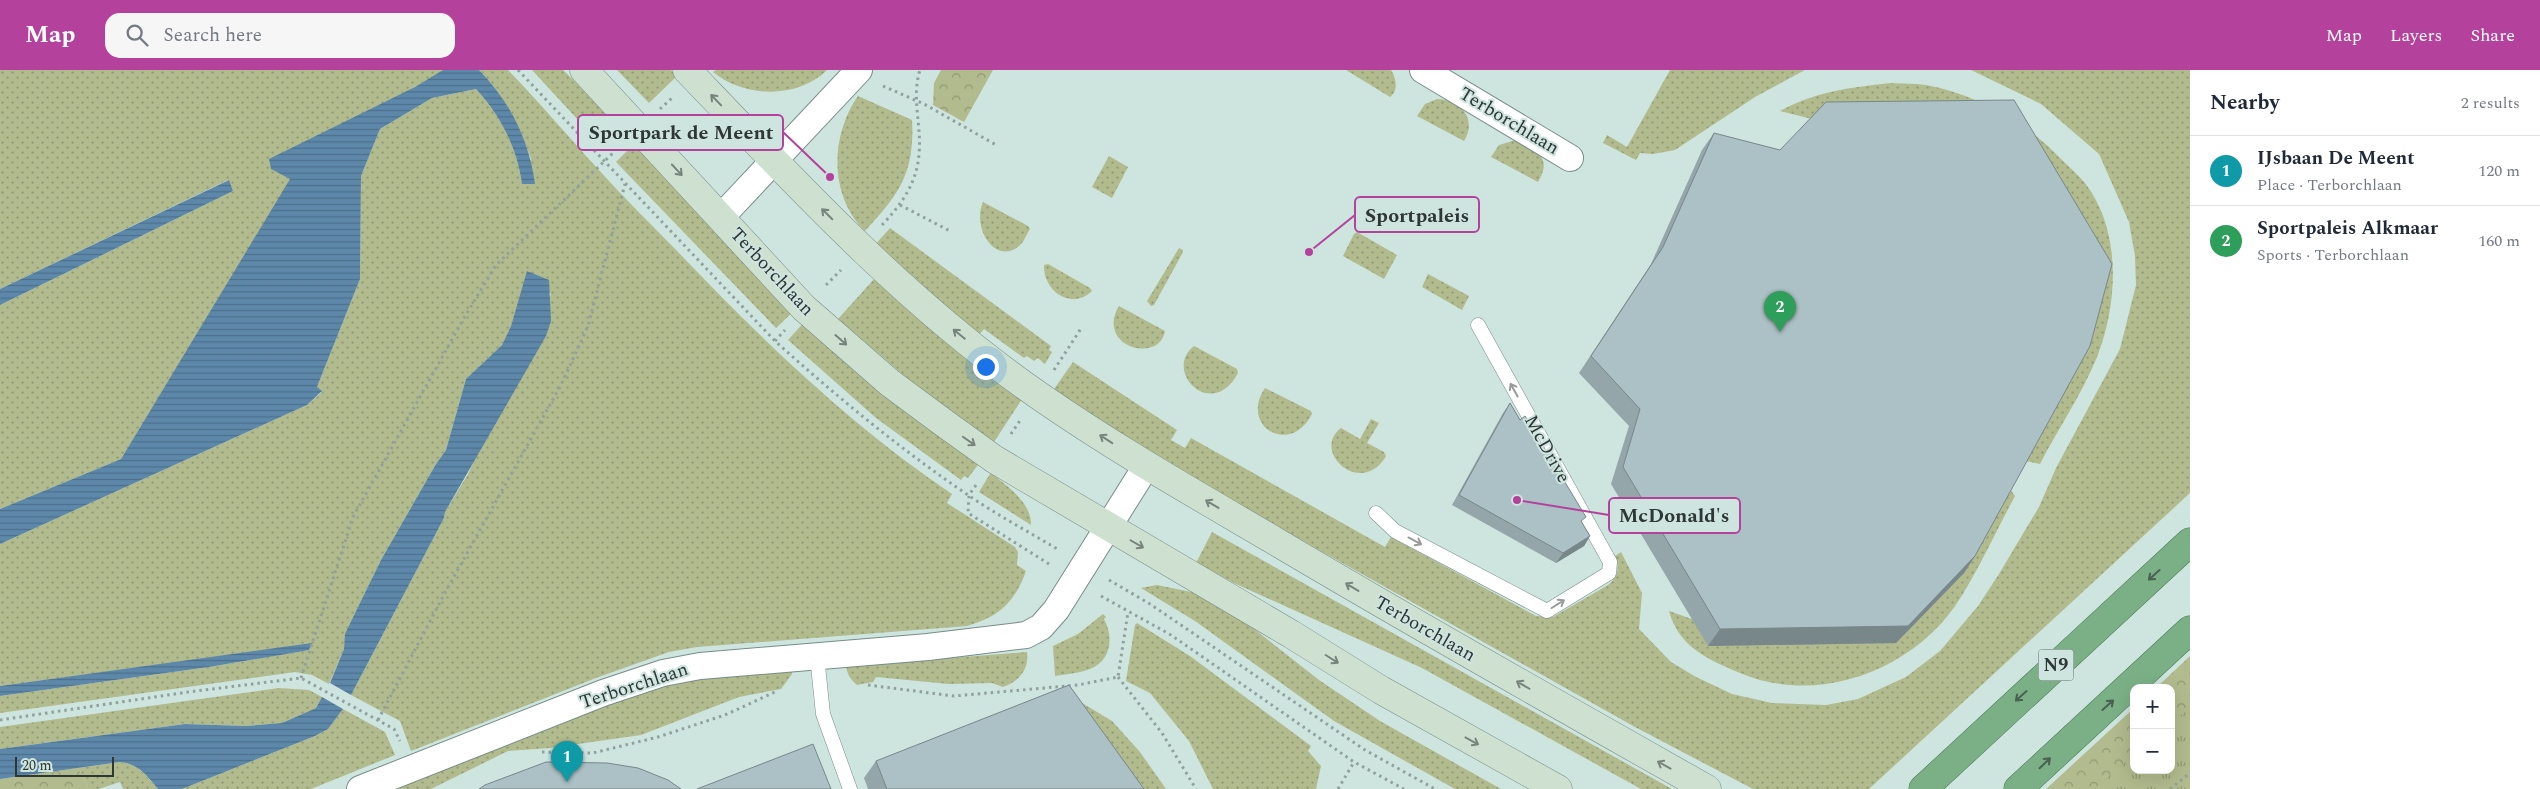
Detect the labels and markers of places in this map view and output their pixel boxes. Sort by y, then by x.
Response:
callout: Sportpark de Meent [578,115,783,150]
callout: Sportpaleis [1355,197,1479,232]
pin: 2 [1764,291,1796,332]
callout: McDonald's [1609,498,1740,533]
pin: 1 [551,741,583,782]

